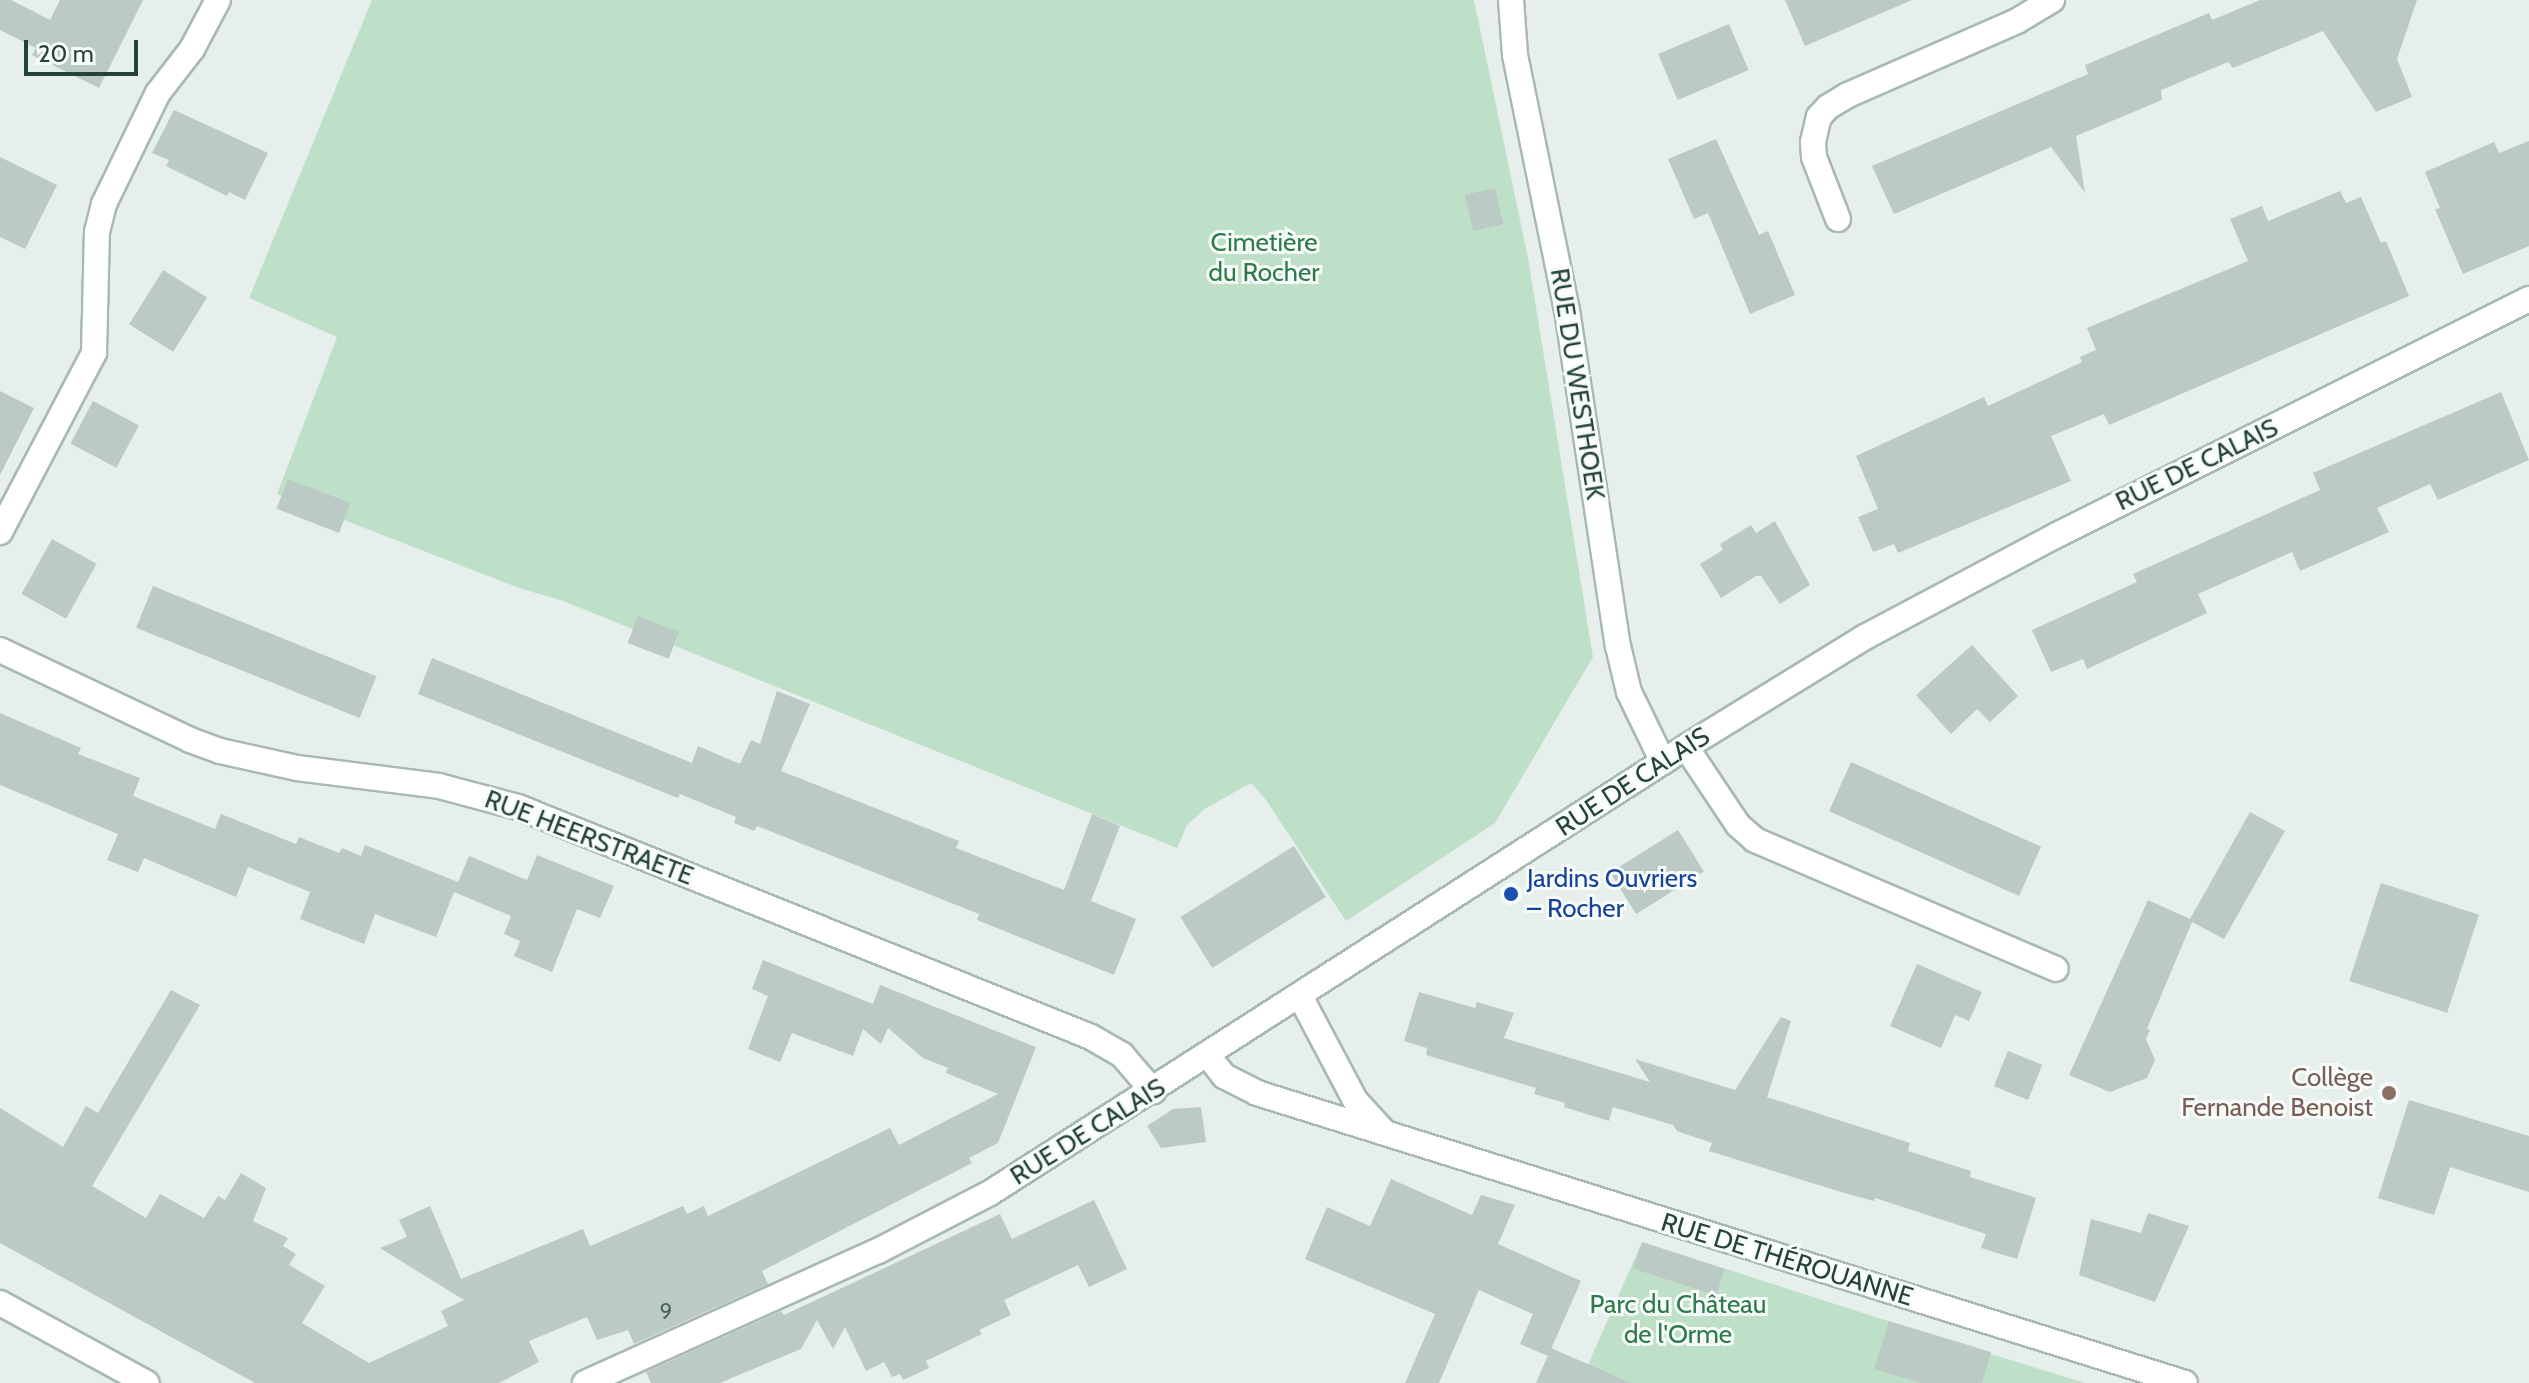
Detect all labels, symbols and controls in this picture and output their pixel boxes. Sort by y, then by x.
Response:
scale bar [28,24,142,74]
text: 20 m [38,39,94,68]
park label: Cimetière du Rocher [1209,227,1319,288]
street label: RUE DU WESTHOEK [1543,266,1611,502]
street label: RUE DE CALAIS [2111,412,2283,518]
street label: RUE DE CALAIS [1550,721,1716,843]
street label: RUE HEERSTRAETE [480,784,698,892]
place label: Jardins Ouvriers – Rocher [1527,863,1697,924]
marker: Jardins Ouvriers – Rocher [1502,885,1520,903]
place label: Collège Fernande Benoist [2181,1062,2373,1124]
street label: RUE DE CALAIS [1005,1072,1171,1192]
marker: Collège Fernande Benoist [2380,1084,2398,1102]
street label: RUE DE THÉROUANNE [1657,1207,1917,1313]
park label: Parc du Château de l'Orme [1590,1289,1766,1350]
house number: 9 [660,1298,672,1324]

